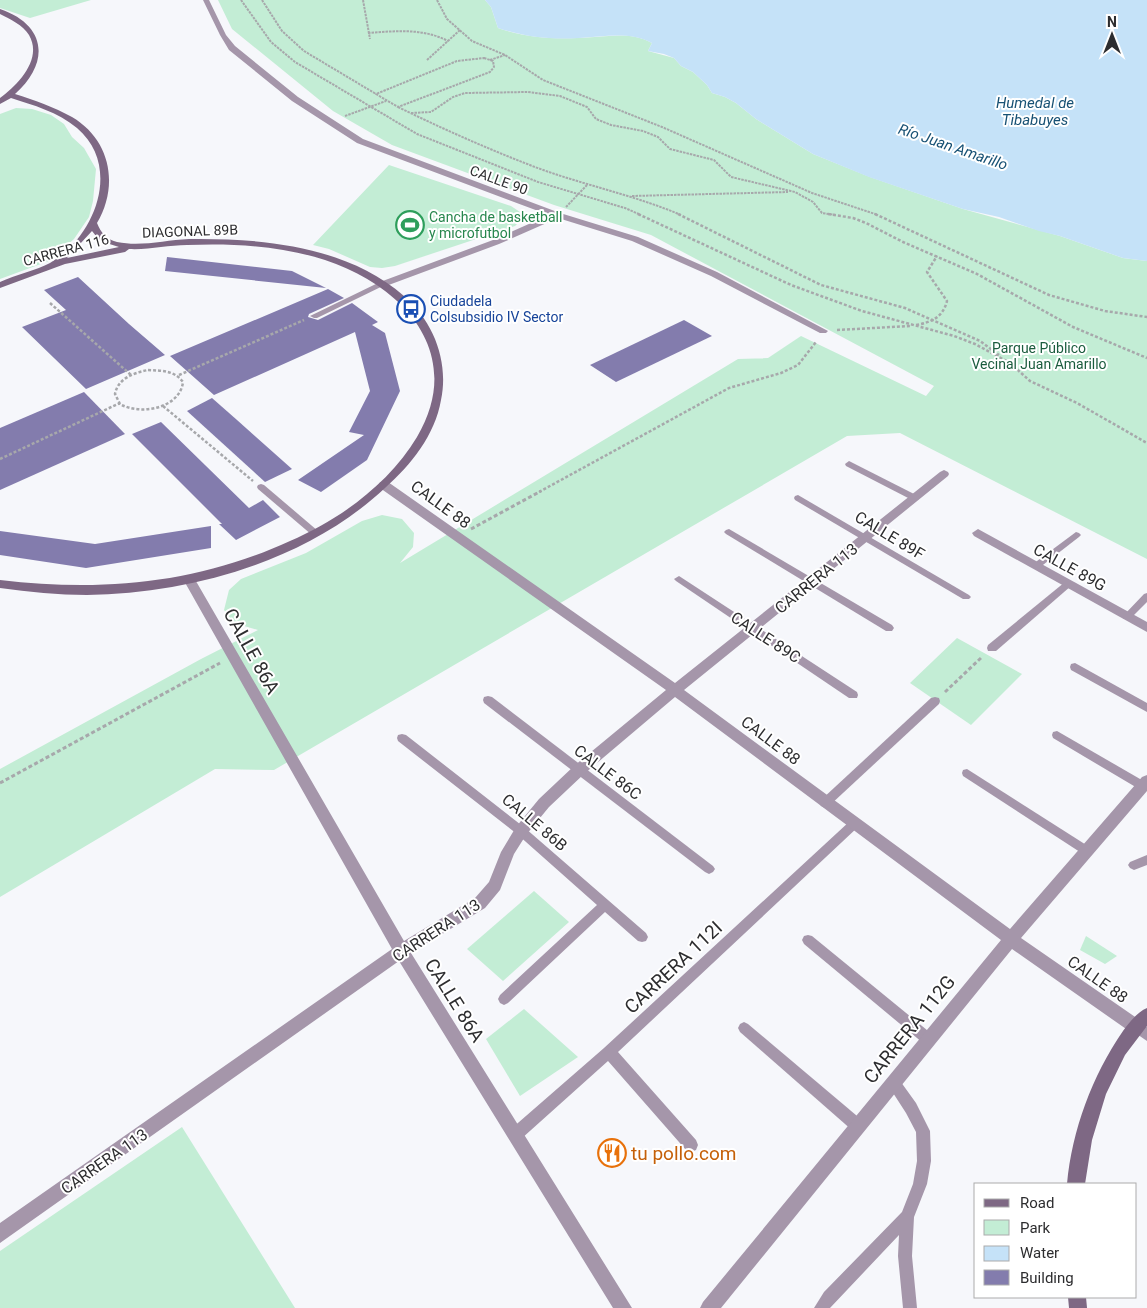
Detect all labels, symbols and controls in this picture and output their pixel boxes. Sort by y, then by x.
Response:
north arrow [1087,10,1137,60]
text: N [1107,14,1117,30]
water label: Humedal de Tibabuyes [996,94,1074,129]
water label: Río Juan Amarillo [896,120,1010,174]
street label: CALLE 90 [468,162,530,198]
place label: Cancha de basketball y microfutbol [429,209,562,241]
sports icon: Cancha de basketball y microfutbol [395,210,425,240]
street label: DIAGONAL 89B [142,221,238,241]
street label: CARRERA 116 [21,231,111,269]
place label: Ciudadela Colsubsidio IV Sector [430,293,563,325]
bus stop icon: Ciudadela Colsubsidio IV Sector [396,294,426,324]
park label: Parque Público Vecinal Juan Amarillo [971,340,1107,372]
street label: CALLE 88 [407,476,474,532]
street label: CALLE 89F [851,507,928,564]
street label: CARRERA 113 [771,539,862,618]
street label: CALLE 89G [1030,540,1109,595]
street label: CALLE 86A [219,604,285,699]
street label: CALLE 89C [727,608,804,667]
street label: CALLE 88 [737,712,804,769]
street label: CALLE 86C [570,741,645,804]
street label: CALLE 86B [498,790,571,855]
street label: CARRERA 113 [389,895,484,966]
street label: CARRERA 112I [620,916,727,1018]
street label: CALLE 88 [1064,952,1131,1007]
street label: CALLE 86A [420,954,490,1047]
street label: CARRERA 112G [859,970,960,1088]
street label: CARRERA 113 [58,1125,151,1198]
restaurant icon: tu pollo.com [597,1138,627,1168]
place label: tu pollo.com [631,1142,736,1165]
legend [974,1183,1137,1298]
text: Road [1020,1194,1054,1212]
text: Park [1020,1219,1051,1237]
text: Water [1020,1244,1059,1262]
text: Building [1020,1269,1074,1287]

